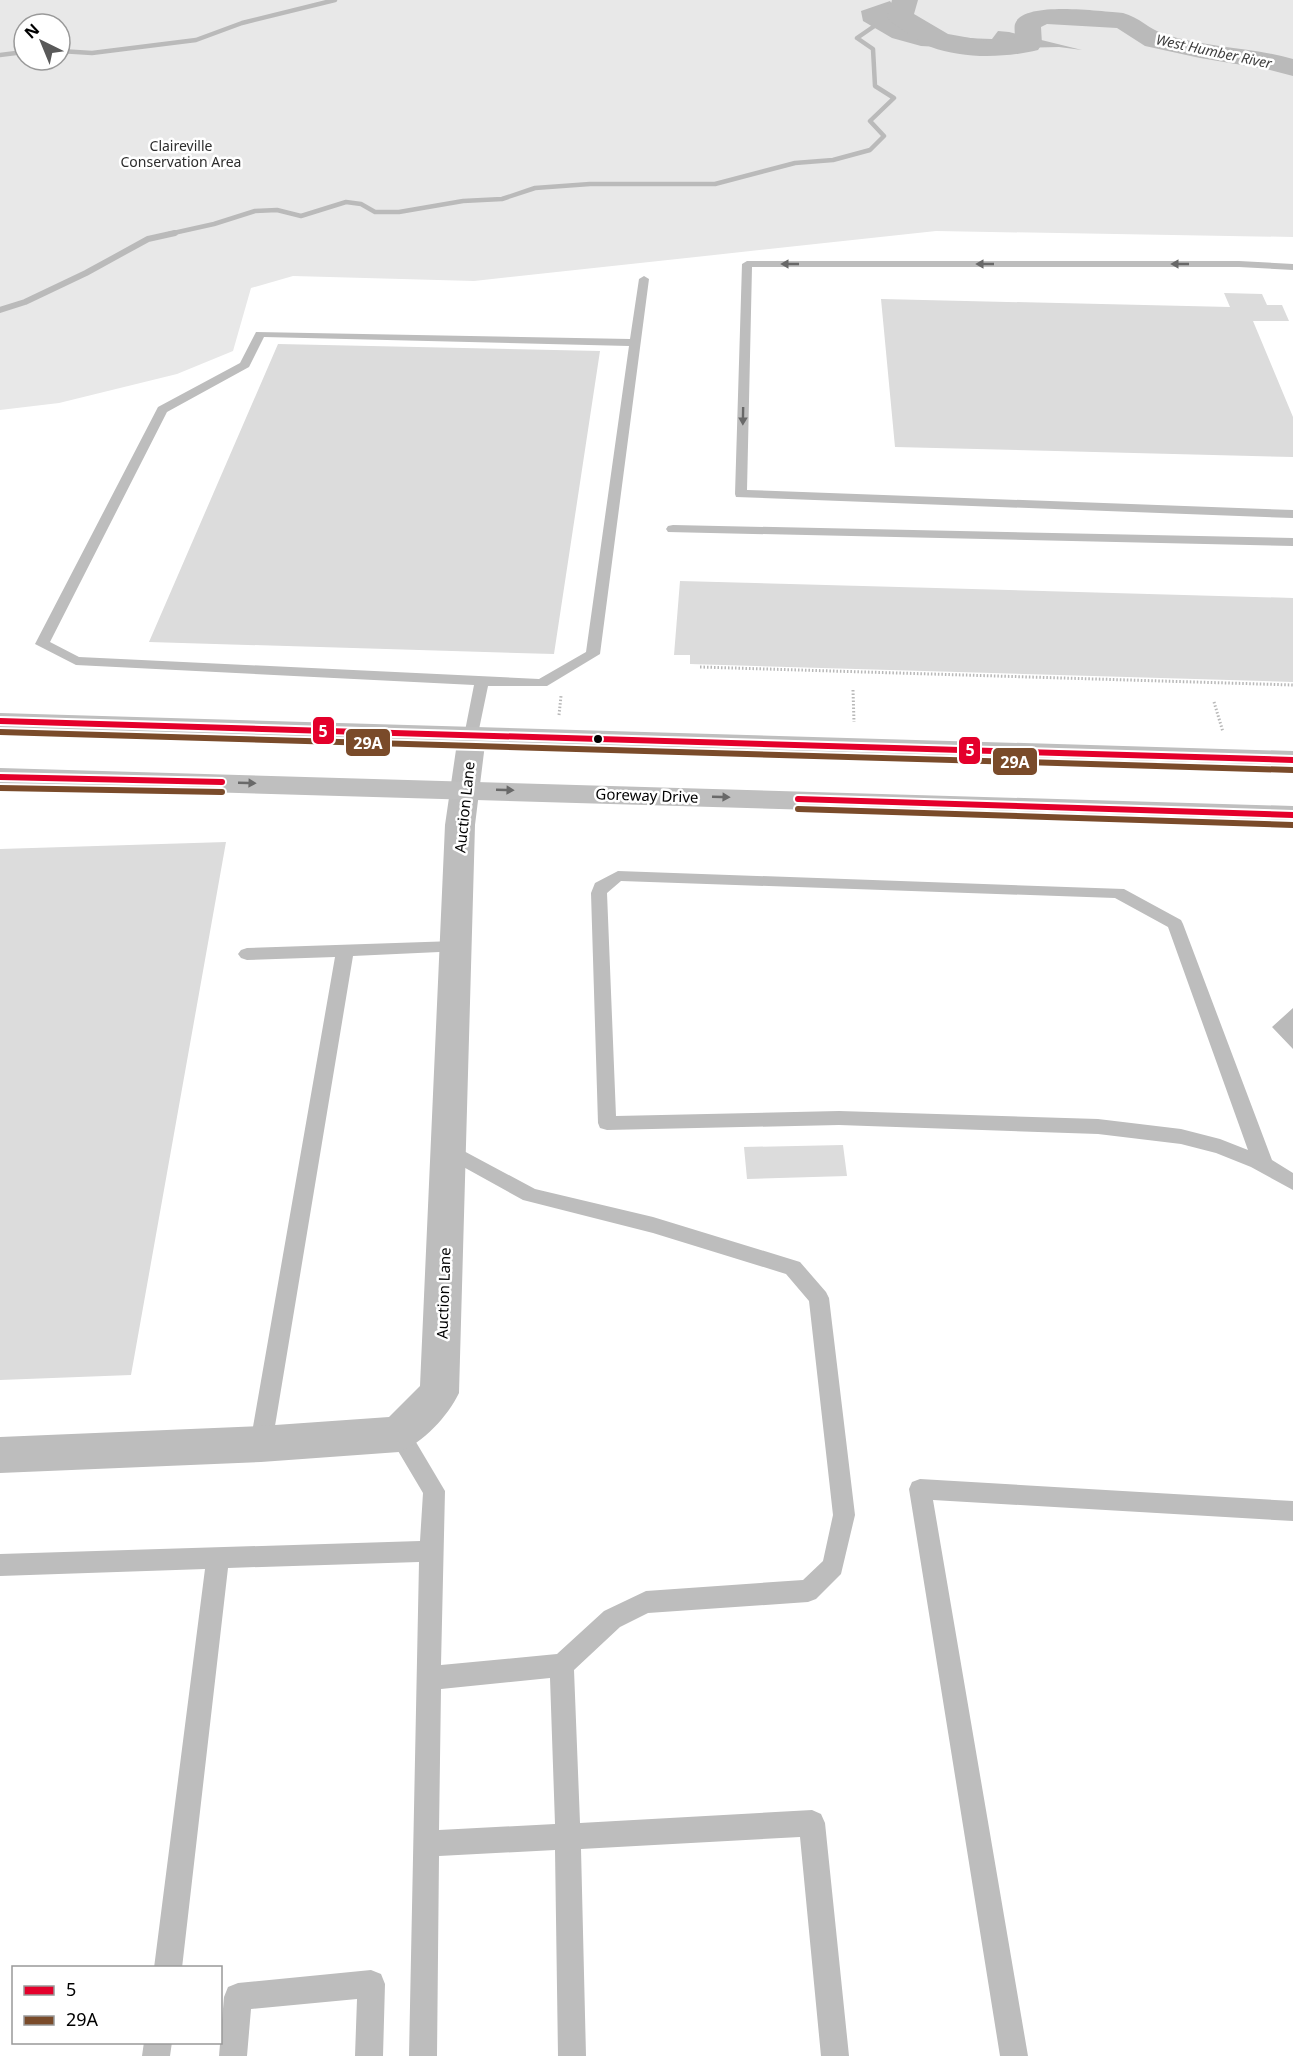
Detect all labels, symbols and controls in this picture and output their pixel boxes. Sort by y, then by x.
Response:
north arrow [12,12,72,72]
text: N [20,19,44,44]
water label: West Humber River [1154,29,1274,73]
park label: Claireville Conservation Area [121,136,241,171]
one-way arrow [781,259,800,269]
one-way arrow [976,259,995,269]
one-way arrow [1171,259,1190,269]
one-way arrow [738,406,748,425]
line badge: 5 [312,716,335,745]
text: 5 [318,720,328,742]
line badge: 29A [345,728,391,757]
text: 29A [353,732,384,754]
unlabelled marker [592,733,604,745]
line badge: 5 [958,736,981,765]
text: 5 [965,739,975,761]
line badge: 29A [992,747,1038,776]
text: 29A [1000,751,1031,773]
street label: Auction Lane [449,760,479,854]
one-way arrow [238,778,257,787]
street label: Goreway Drive [595,783,699,807]
one-way arrow [496,785,515,795]
one-way arrow [712,792,731,802]
street label: Auction Lane [431,1247,455,1339]
legend [12,1966,222,2044]
text: 5 [66,1977,76,2001]
text: 29A [66,2007,99,2031]

